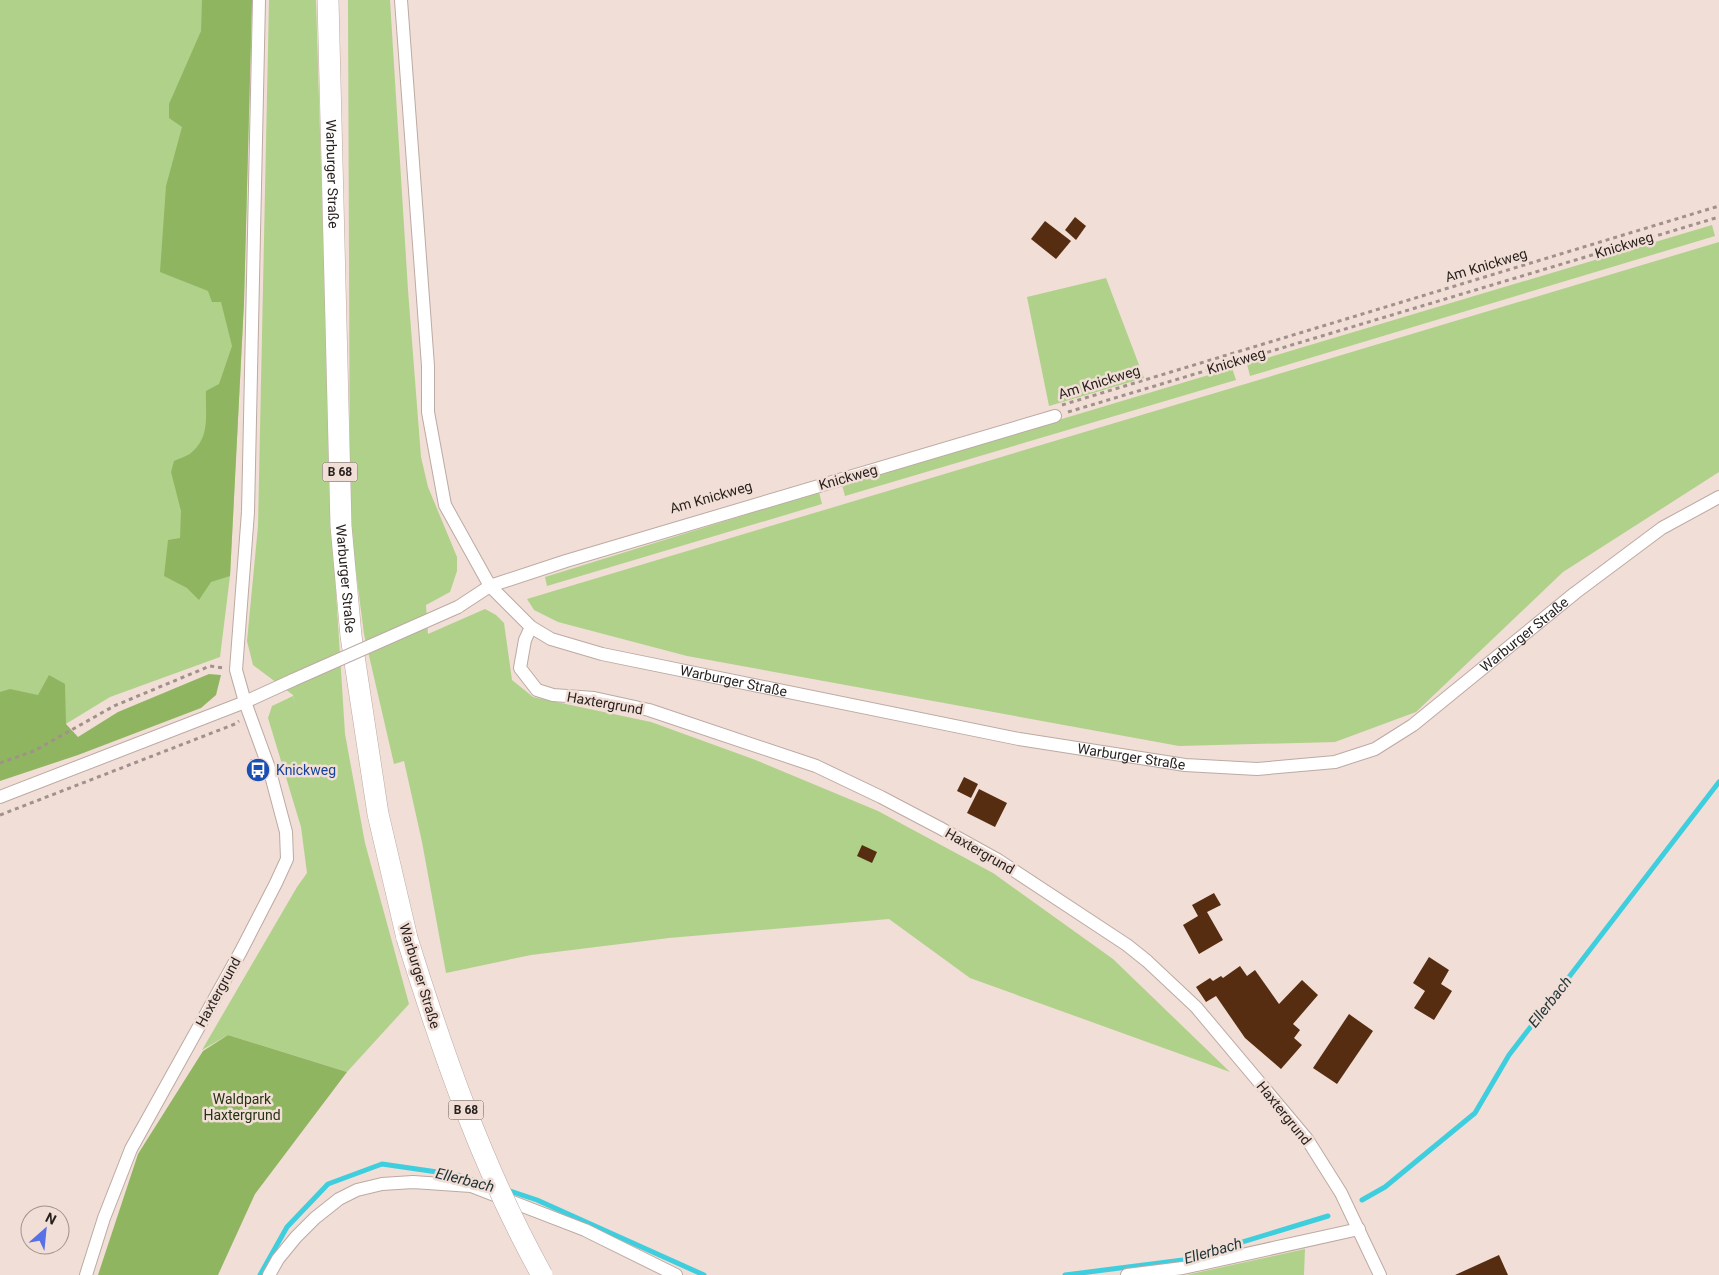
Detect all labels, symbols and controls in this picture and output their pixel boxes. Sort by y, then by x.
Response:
street label: Warburger Straße [323,119,342,229]
street label: Knickweg [1593,229,1655,261]
street label: Am Knickweg [1443,245,1529,285]
street label: Knickweg [1205,345,1267,377]
street label: Am Knickweg [1056,362,1142,402]
street label: Knickweg [817,461,879,493]
road number: B 68 [322,462,358,482]
street label: Am Knickweg [668,478,754,516]
street label: Warburger Straße [333,524,359,634]
street label: Warburger Straße [1477,594,1571,675]
street label: Warburger Straße [679,662,789,700]
street label: Haxtergrund [566,688,644,718]
street label: Warburger Straße [1076,740,1187,773]
bus stop icon: Knickweg [245,757,271,783]
place label: Knickweg [276,762,336,778]
street label: Haxtergrund [943,825,1017,877]
street label: Warburger Straße [396,922,444,1030]
street label: Haxtergrund [192,954,244,1030]
water label: Ellerbach [1525,973,1575,1031]
street label: Haxtergrund [1254,1078,1314,1148]
park label: Waldpark Haxtergrund [203,1091,281,1123]
road number: B 68 [448,1100,484,1120]
water label: Ellerbach [434,1164,496,1196]
north arrow [20,1205,70,1255]
text: N [43,1209,59,1228]
water label: Ellerbach [1182,1234,1244,1268]

